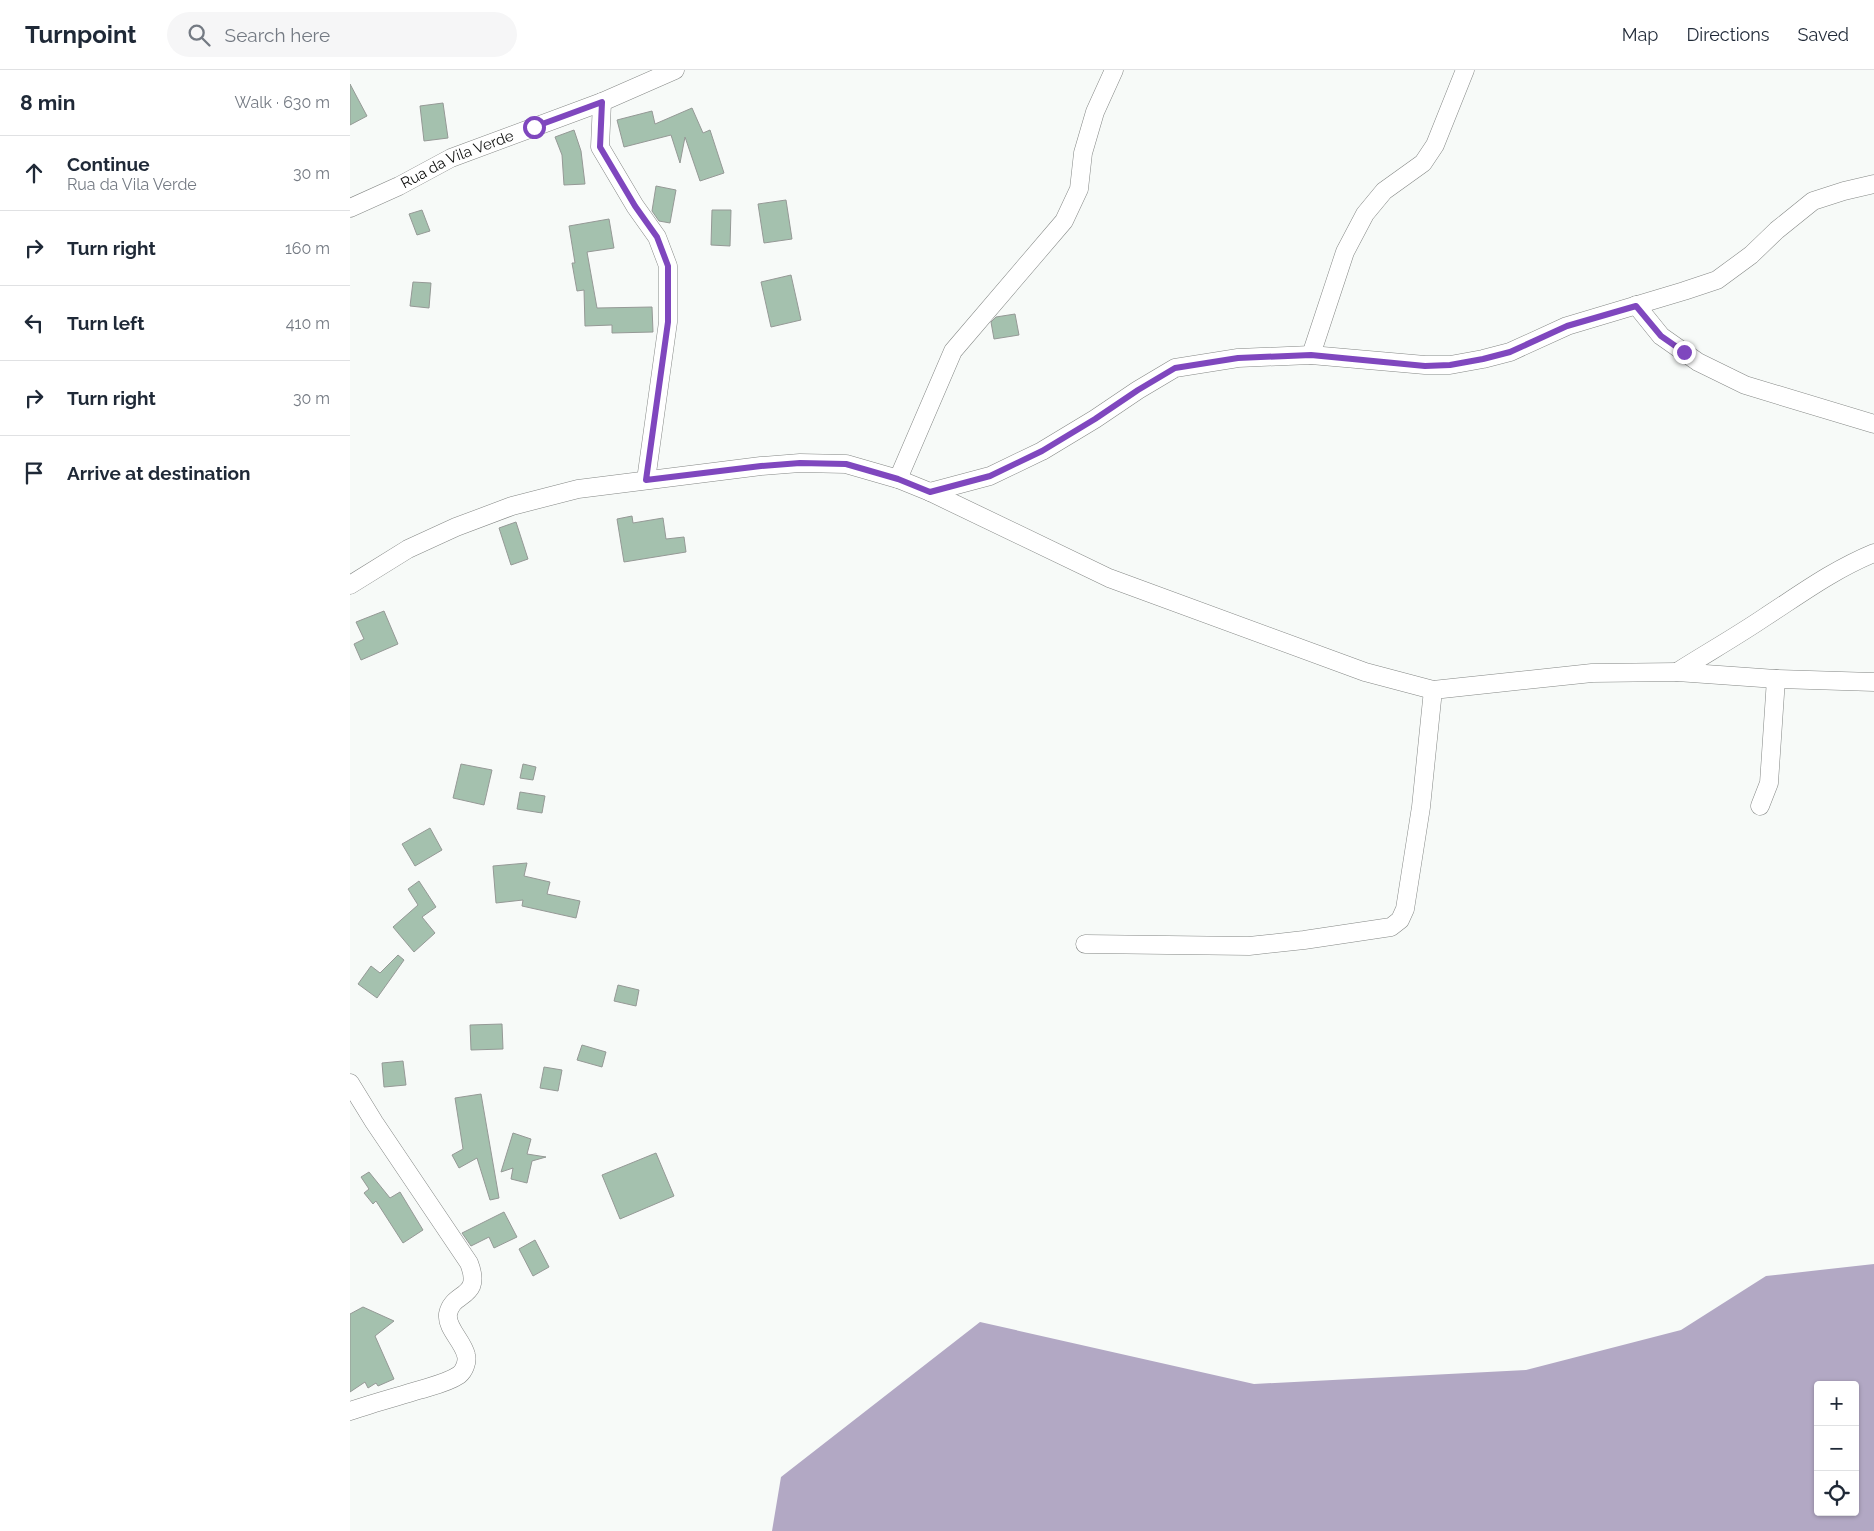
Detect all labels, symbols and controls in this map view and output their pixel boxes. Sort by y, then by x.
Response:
search box [167,12,517,57]
text: Turnpoint [25,20,137,49]
icon: search [185,21,213,49]
text: Search here [225,24,330,46]
text: Map [1622,24,1658,45]
text: Directions [1686,24,1770,45]
text: Saved [1798,24,1849,45]
text: 8 min [20,90,75,115]
text: Walk · 630 m [235,93,330,112]
route start [523,116,546,139]
street label: Rua da Vila Verde [398,127,516,192]
text: Continue [67,153,150,175]
icon: ahead [20,159,48,187]
text: 30 m [293,164,330,183]
text: Rua da Vila Verde [67,175,197,194]
icon: right [20,234,48,262]
text: Turn right [67,237,156,259]
text: 160 m [285,239,330,258]
icon: left [20,309,48,337]
text: Turn left [67,312,144,334]
text: 410 m [286,314,330,333]
route end [1673,341,1696,364]
icon: right [20,384,48,412]
text: Turn right [67,387,156,409]
text: 30 m [293,389,330,408]
icon: arrive [20,459,48,487]
text: Arrive at destination [67,462,251,484]
map controls [1814,1381,1859,1516]
button: + [1814,1381,1859,1426]
button: − [1814,1426,1859,1471]
button: locate [1814,1471,1859,1516]

